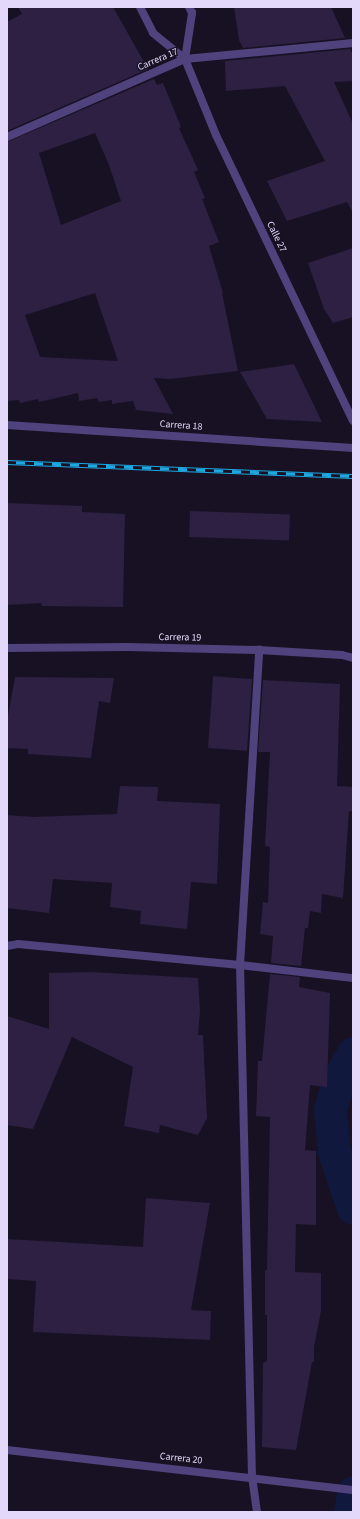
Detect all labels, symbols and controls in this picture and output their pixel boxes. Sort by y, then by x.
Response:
street label: Carrera 17 [136,46,180,74]
street label: Calle 27 [263,220,289,254]
street label: Carrera 18 [159,419,203,433]
street label: Carrera 19 [159,632,201,644]
street label: Carrera 20 [159,1451,203,1467]

